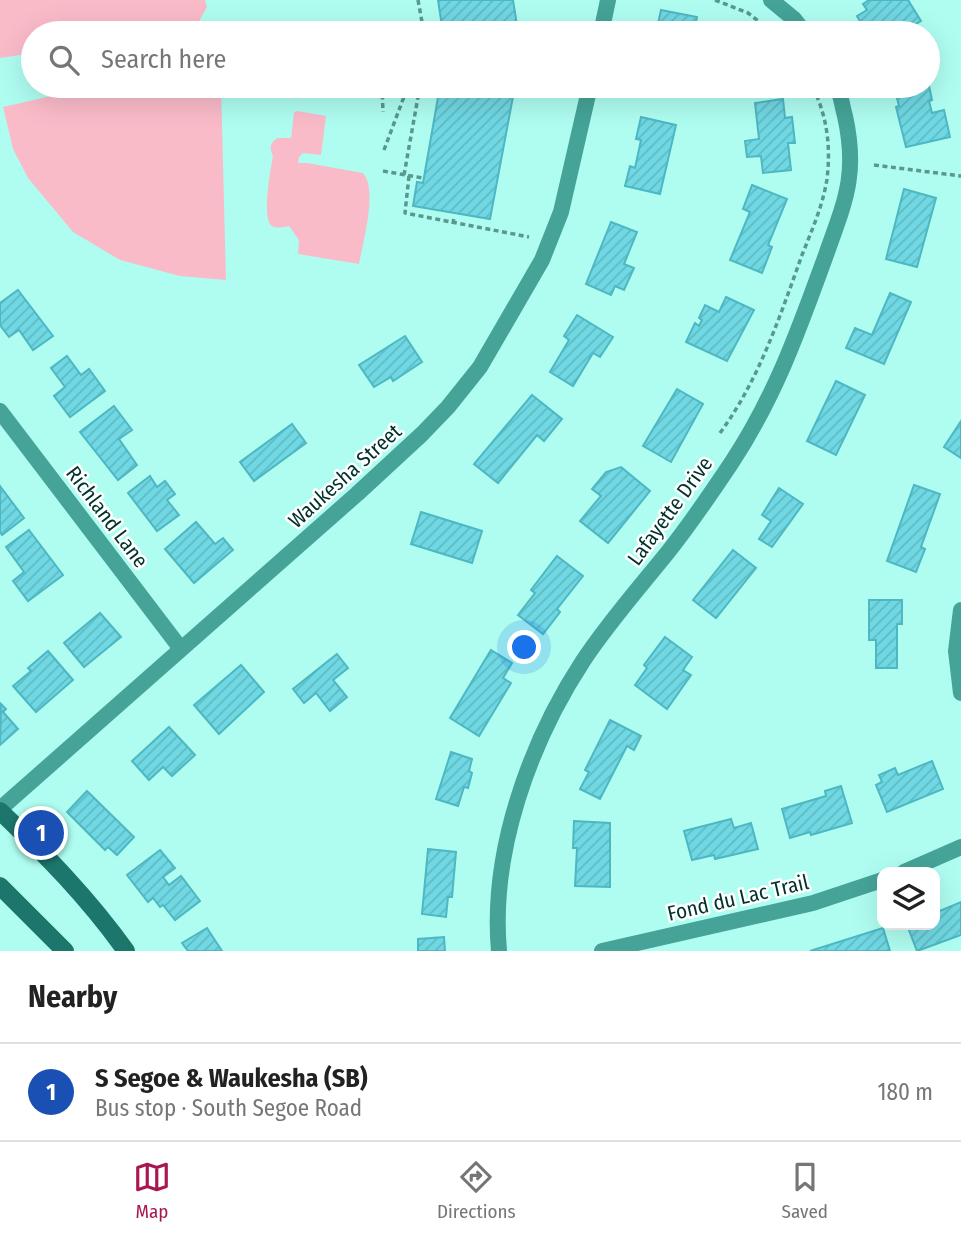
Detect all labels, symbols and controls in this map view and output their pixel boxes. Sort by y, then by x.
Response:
search box [21,21,940,98]
icon: search [45,41,83,79]
text: Search here [101,44,226,75]
street label: Waukesha Street [283,418,407,534]
street label: Lafayette Drive [622,451,718,571]
street label: Richland Lane [60,461,154,573]
your location [507,630,541,664]
pin: 1 [18,807,64,859]
map controls [877,867,940,930]
button: layers [877,867,940,930]
street label: Fond du Lac Trail [665,869,812,927]
text: Nearby [28,979,117,1015]
text: S Segoe & Waukesha (SB) [95,1063,368,1094]
text: 1 [46,1078,56,1106]
text: 180 m [877,1078,933,1106]
text: Bus stop · South Segoe Road [95,1094,362,1122]
tab: Map [133,1158,171,1223]
tab: Directions [437,1158,516,1223]
tab: Saved [782,1158,828,1223]

